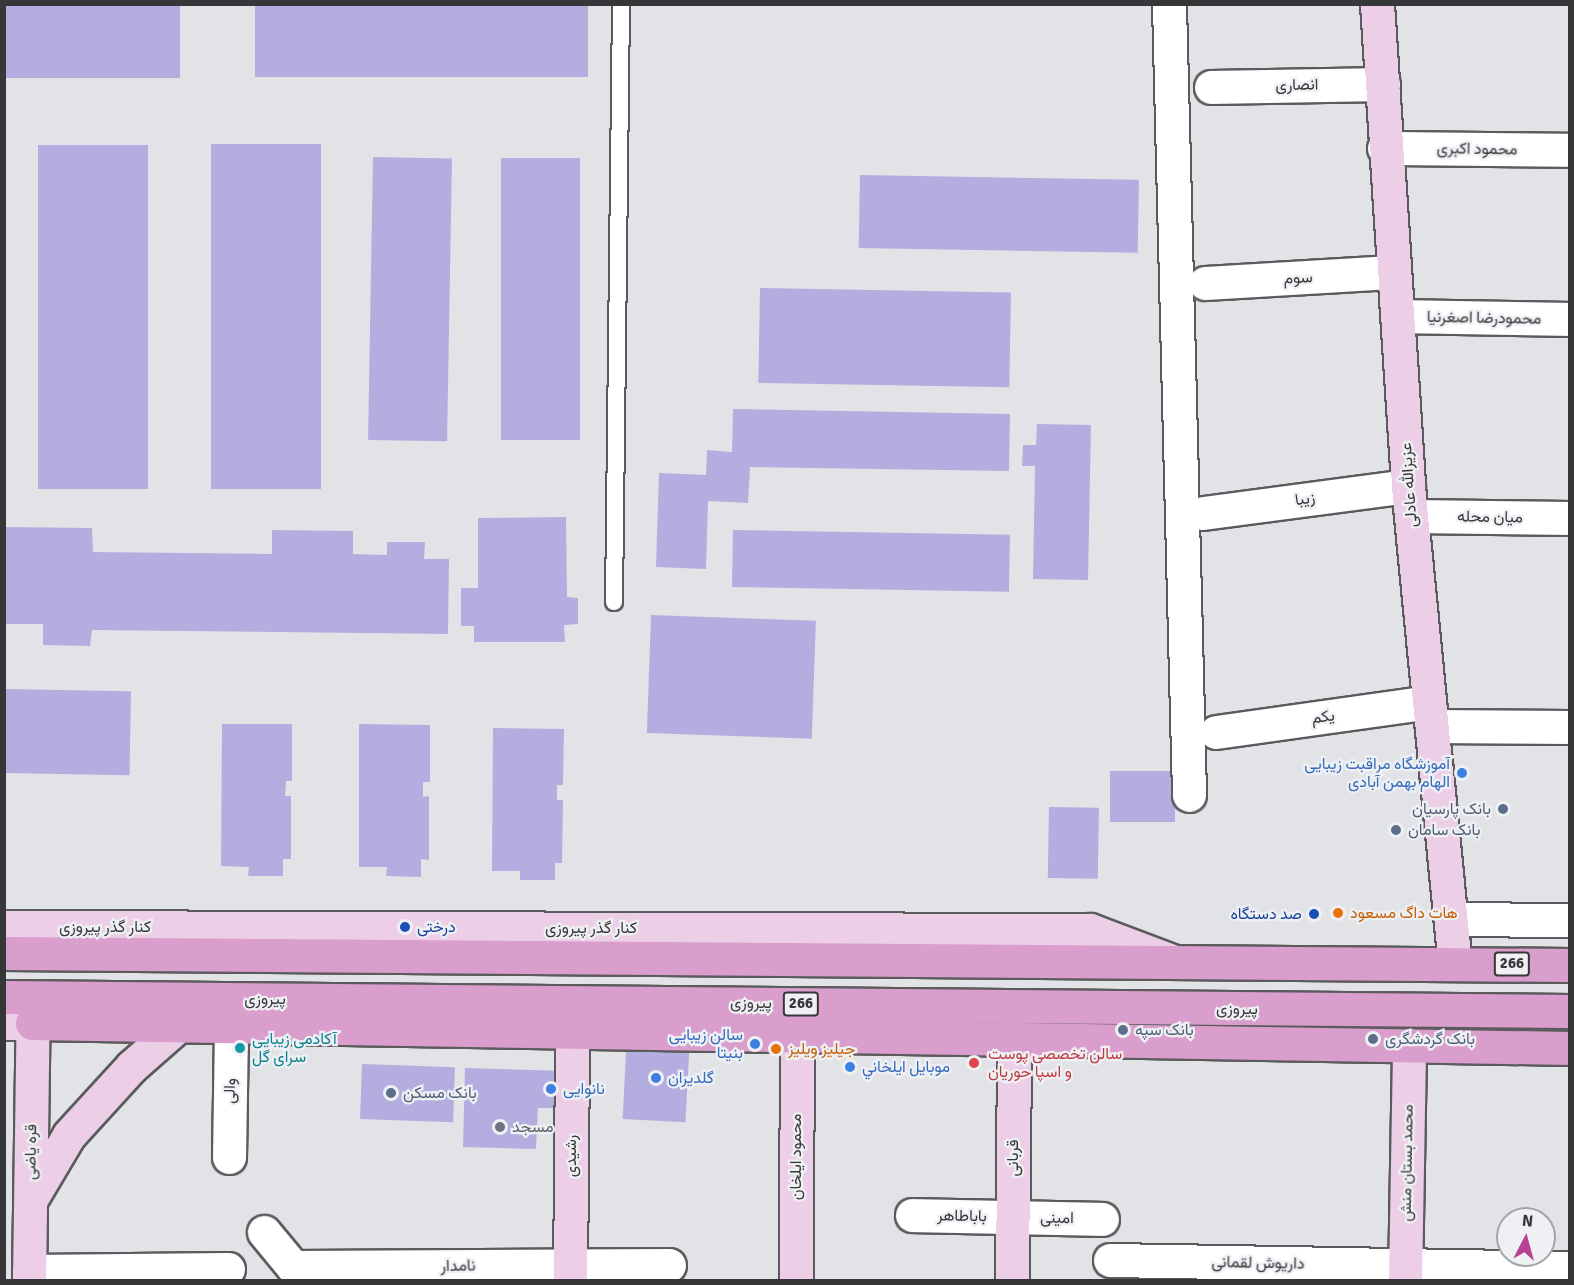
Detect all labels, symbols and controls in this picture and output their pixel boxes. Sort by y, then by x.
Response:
street label: انصاری [1275,75,1319,95]
street label: محمود اکبری [1436,139,1518,159]
street label: سوم [1283,268,1313,288]
street label: محمودرضا اصغرنیا [1427,307,1541,329]
street label: عزیزالله عادلی [1396,442,1422,528]
street label: زیبا [1294,488,1316,510]
street label: میان محله [1457,507,1523,527]
street label: یکم [1310,706,1336,728]
place label: آموزشگاه مراقبت زیبایی الهام بهمن آبادی [1304,754,1450,792]
marker: آموزشگاه مراقبت زیبایی الهام بهمن آبادی [1455,766,1469,780]
place label: بانک پارسیان [1412,799,1491,819]
marker: بانک پارسیان [1496,802,1510,816]
place label: بانک سامان [1408,820,1480,840]
marker: بانک سامان [1389,823,1403,837]
place label: هات داگ مسعود [1350,903,1458,923]
place label: صد دستگاه [1230,904,1302,924]
marker: هات داگ مسعود [1331,906,1345,920]
marker: صد دستگاه [1307,907,1321,921]
street label: کنار گذر پیروزی [59,917,151,937]
place label: درختی [417,917,456,937]
street label: کنار گذر پیروزی [545,918,637,938]
marker: درختی [398,920,412,934]
road number: 266 [1492,952,1532,976]
street label: پیروزی [244,989,286,1009]
road number: 266 [782,992,820,1016]
street label: پیروزی [730,993,772,1013]
street label: پیروزی [1216,999,1258,1019]
place label: بانک سپه [1135,1020,1194,1040]
marker: بانک سپه [1116,1023,1130,1037]
place label: سالن زیبایی بنیتا [669,1025,743,1063]
place label: آکادمی زیبایی سرای گل [252,1029,337,1067]
place label: بانک گردشگری [1385,1029,1475,1049]
marker: بانک گردشگری [1366,1032,1380,1046]
marker: سالن زیبایی بنیتا [748,1037,762,1051]
place label: جیلیز ویلیز [788,1039,855,1059]
marker: آکادمی زیبایی سرای گل [233,1041,247,1055]
marker: جیلیز ویلیز [769,1042,783,1056]
place label: سالن تخصصی پوست و اسپا حوریان [988,1044,1122,1082]
marker: سالن تخصصی پوست و اسپا حوریان [965,1054,983,1072]
place label: موبايل ايلخاني [862,1057,950,1077]
marker: موبايل ايلخاني [843,1060,857,1074]
place label: گلدیران [668,1068,714,1088]
marker: گلدیران [649,1071,663,1085]
street label: والی [220,1078,240,1104]
place label: نانوایی [563,1079,605,1099]
marker: نانوایی [544,1082,558,1096]
place label: بانک مسکن [403,1083,477,1103]
marker: بانک مسکن [384,1086,398,1100]
street label: محمد بستان منش [1396,1104,1418,1222]
street label: محمود ایلخان [786,1114,806,1200]
place label: مسجد [512,1117,553,1137]
marker: مسجد [493,1120,507,1134]
street label: قره یاضی [21,1124,41,1180]
street label: رشیدی [561,1135,581,1177]
street label: قربانی [1003,1140,1023,1176]
street label: باباطاهر [937,1206,987,1226]
north arrow [1496,1207,1556,1267]
street label: امینی [1040,1208,1074,1228]
text: N [1521,1211,1534,1232]
street label: داریوش لقمانی [1211,1253,1305,1273]
street label: نامدار [440,1256,476,1276]

